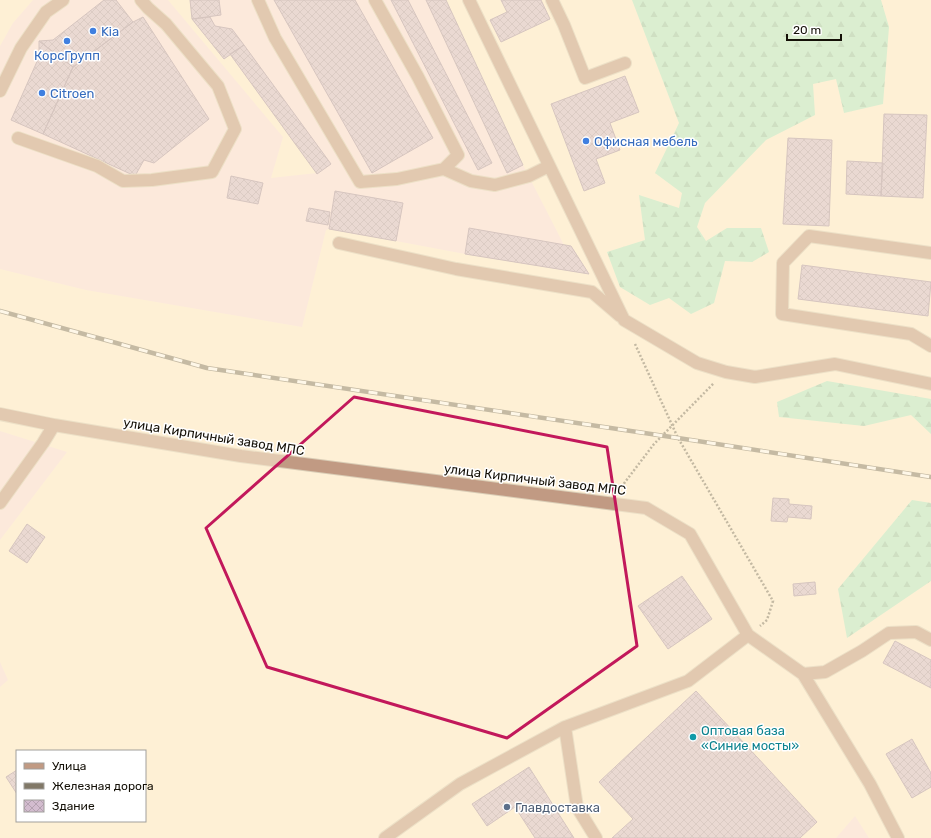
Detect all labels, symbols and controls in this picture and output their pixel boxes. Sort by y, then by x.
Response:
scale bar [787,16,841,42]
text: 20 m [793,23,821,37]
place label: Kia [101,24,119,39]
marker: Kia [88,26,98,36]
marker: КорсГрупп [62,36,72,46]
place label: КорсГрупп [34,48,100,63]
place label: Citroen [50,86,94,101]
marker: Citroen [37,88,47,98]
place label: Офисная мебель [594,134,698,149]
marker: Офисная мебель [581,136,591,146]
street label: улица Кирпичный завод МПС [122,415,306,458]
street label: улица Кирпичный завод МПС [443,461,627,498]
place label: Оптовая база «Синие мосты» [701,723,799,753]
marker: Оптовая база «Синие мосты» [688,732,698,742]
legend [16,750,146,822]
text: Улица [52,759,86,773]
text: Железная дорога [52,779,154,793]
text: Здание [52,799,95,813]
place label: Главдоставка [515,800,600,815]
marker: Главдоставка [502,802,512,812]

